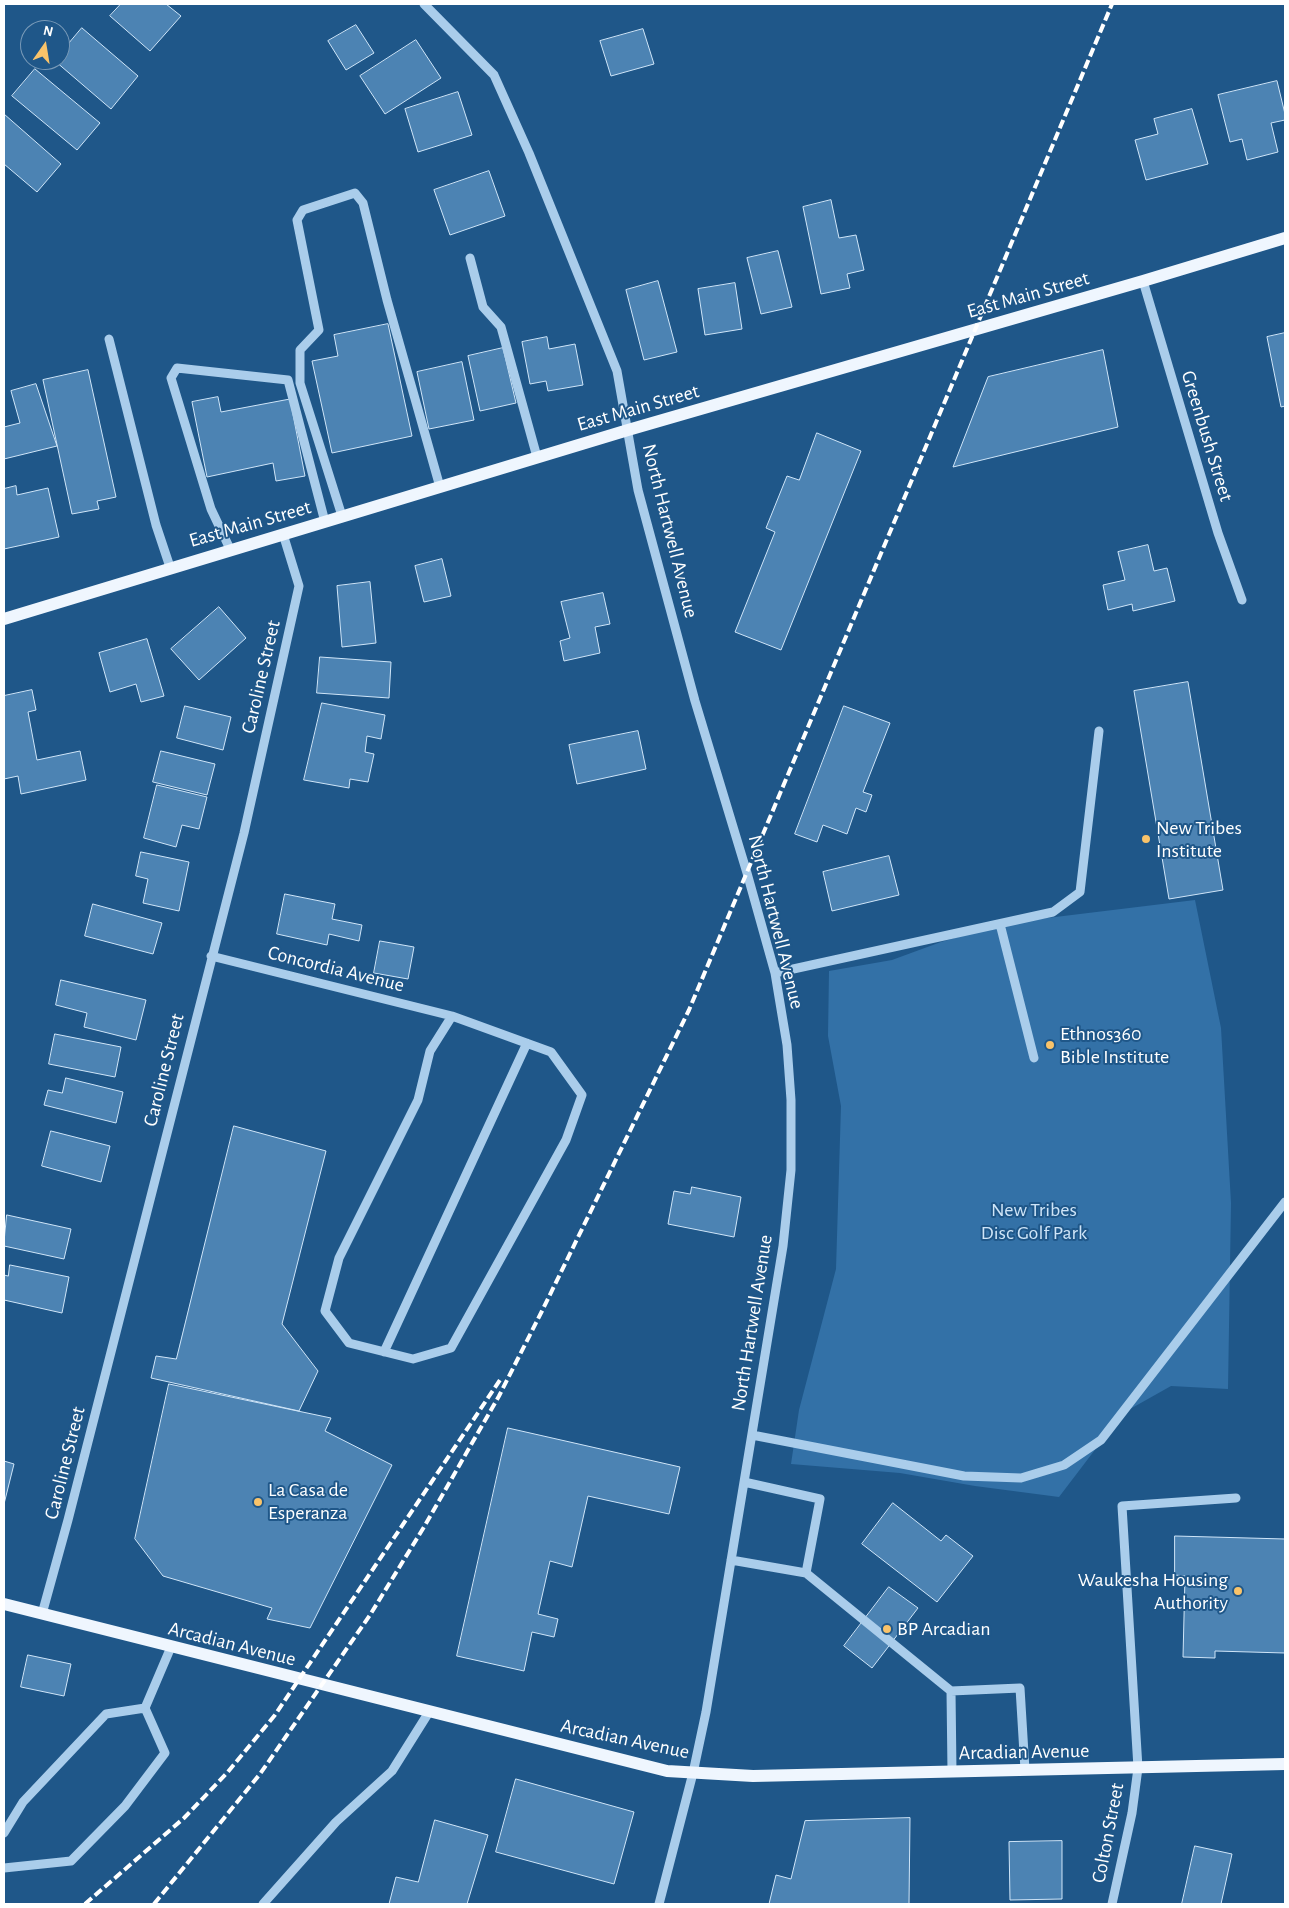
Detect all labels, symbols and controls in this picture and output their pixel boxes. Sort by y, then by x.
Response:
north arrow [20,20,70,70]
text: N [42,23,54,39]
street label: East Main Street [964,266,1092,324]
street label: Greenbush Street [1176,368,1238,504]
street label: East Main Street [574,379,702,437]
street label: North Hartwell Avenue [637,442,703,620]
street label: East Main Street [186,495,314,553]
street label: Caroline Street [236,618,286,736]
place label: New Tribes Institute [1156,816,1242,863]
street label: North Hartwell Avenue [743,833,809,1011]
marker: New Tribes Institute [1140,833,1152,845]
street label: Concordia Avenue [265,940,407,998]
street label: Caroline Street [138,1011,190,1129]
place label: Ethnos360 Bible Institute [1060,1022,1169,1069]
marker: Ethnos360 Bible Institute [1044,1039,1056,1051]
park label: New Tribes Disc Golf Park [981,1198,1087,1245]
street label: North Hartwell Avenue [726,1233,778,1413]
street label: Caroline Street [39,1404,91,1522]
place label: La Casa de Esperanza [268,1478,348,1525]
marker: La Casa de Esperanza [252,1496,264,1508]
place label: Waukesha Housing Authority [1078,1568,1228,1615]
marker: Waukesha Housing Authority [1232,1585,1244,1597]
street label: Arcadian Avenue [166,1617,298,1671]
place label: BP Arcadian [897,1617,991,1641]
marker: BP Arcadian [881,1623,893,1635]
street label: Arcadian Avenue [559,1714,691,1764]
street label: Arcadian Avenue [958,1739,1090,1765]
street label: Colton Street [1087,1781,1129,1885]

